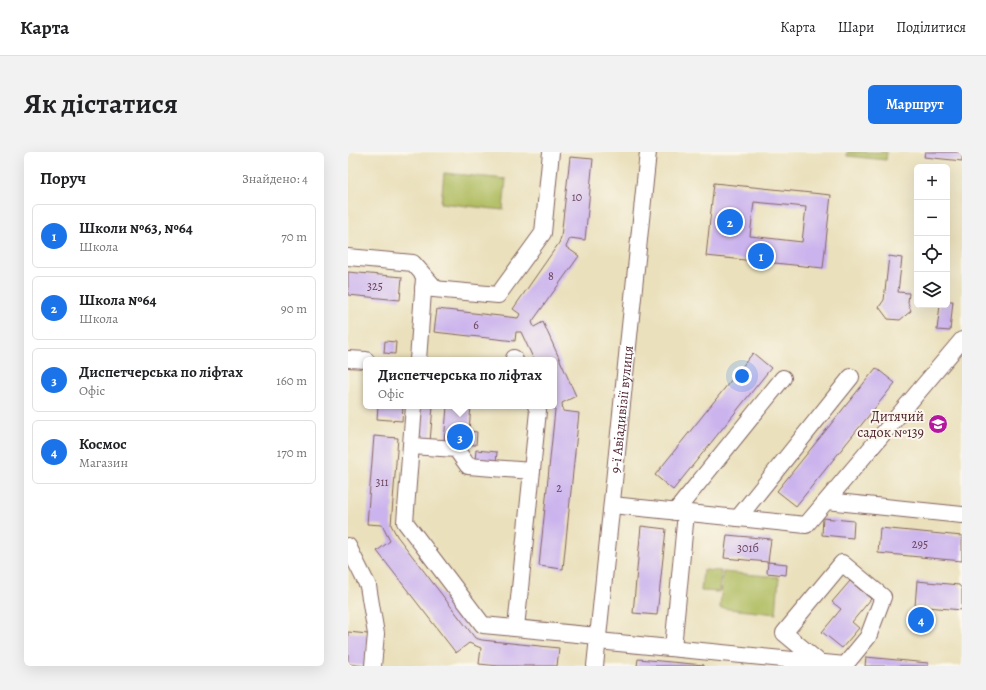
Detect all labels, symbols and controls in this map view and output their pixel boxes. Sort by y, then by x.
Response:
text: Карта [20,15,69,41]
text: Карта [780,18,816,37]
text: Шари [838,18,874,37]
text: Поділитися [896,18,966,37]
text: Як дістатися [24,85,178,123]
button: Маршрут [868,85,962,124]
map controls [914,164,950,308]
button: + [914,164,950,200]
text: Поруч [40,167,86,190]
text: Знайдено: 4 [242,170,308,187]
house number: 10 [572,189,582,205]
button: − [914,200,950,236]
pin: 2 [717,207,743,237]
text: Школи №63, №64 [79,218,193,238]
text: 1 [52,228,56,245]
text: 70 m [281,228,307,245]
button: locate [914,236,950,272]
text: Школа [79,238,118,255]
pin: 1 [748,241,774,271]
house number: 8 [548,268,554,284]
button: layers [914,272,950,308]
house number: 325 [367,278,383,294]
text: Школа №64 [79,290,157,310]
text: 2 [51,300,57,317]
text: 90 m [281,300,307,317]
text: Школа [79,310,118,327]
house number: 6 [473,317,479,333]
street label: 9-ї Авіадивізії вулиця [605,344,638,474]
popup [363,357,557,409]
text: Диспетчерська по ліфтах [79,362,243,382]
text: Диспетчерська по ліфтах [378,365,542,385]
your location [732,366,752,386]
text: 3 [51,372,57,389]
text: 160 m [276,372,307,389]
text: Офіс [79,382,105,399]
text: Офіс [378,385,404,402]
place label: Дитячий садок №139 [857,407,924,442]
school or university icon: Дитячий садок №139 [927,413,949,435]
pin: 3 [447,422,473,452]
text: Космос [79,434,127,454]
text: 4 [51,444,57,461]
text: 170 m [277,444,307,461]
text: Магазин [79,454,128,471]
house number: 311 [375,474,389,490]
house number: 2 [556,480,562,496]
house number: 295 [912,536,928,552]
house number: 301б [737,540,759,556]
pin: 4 [908,605,934,635]

